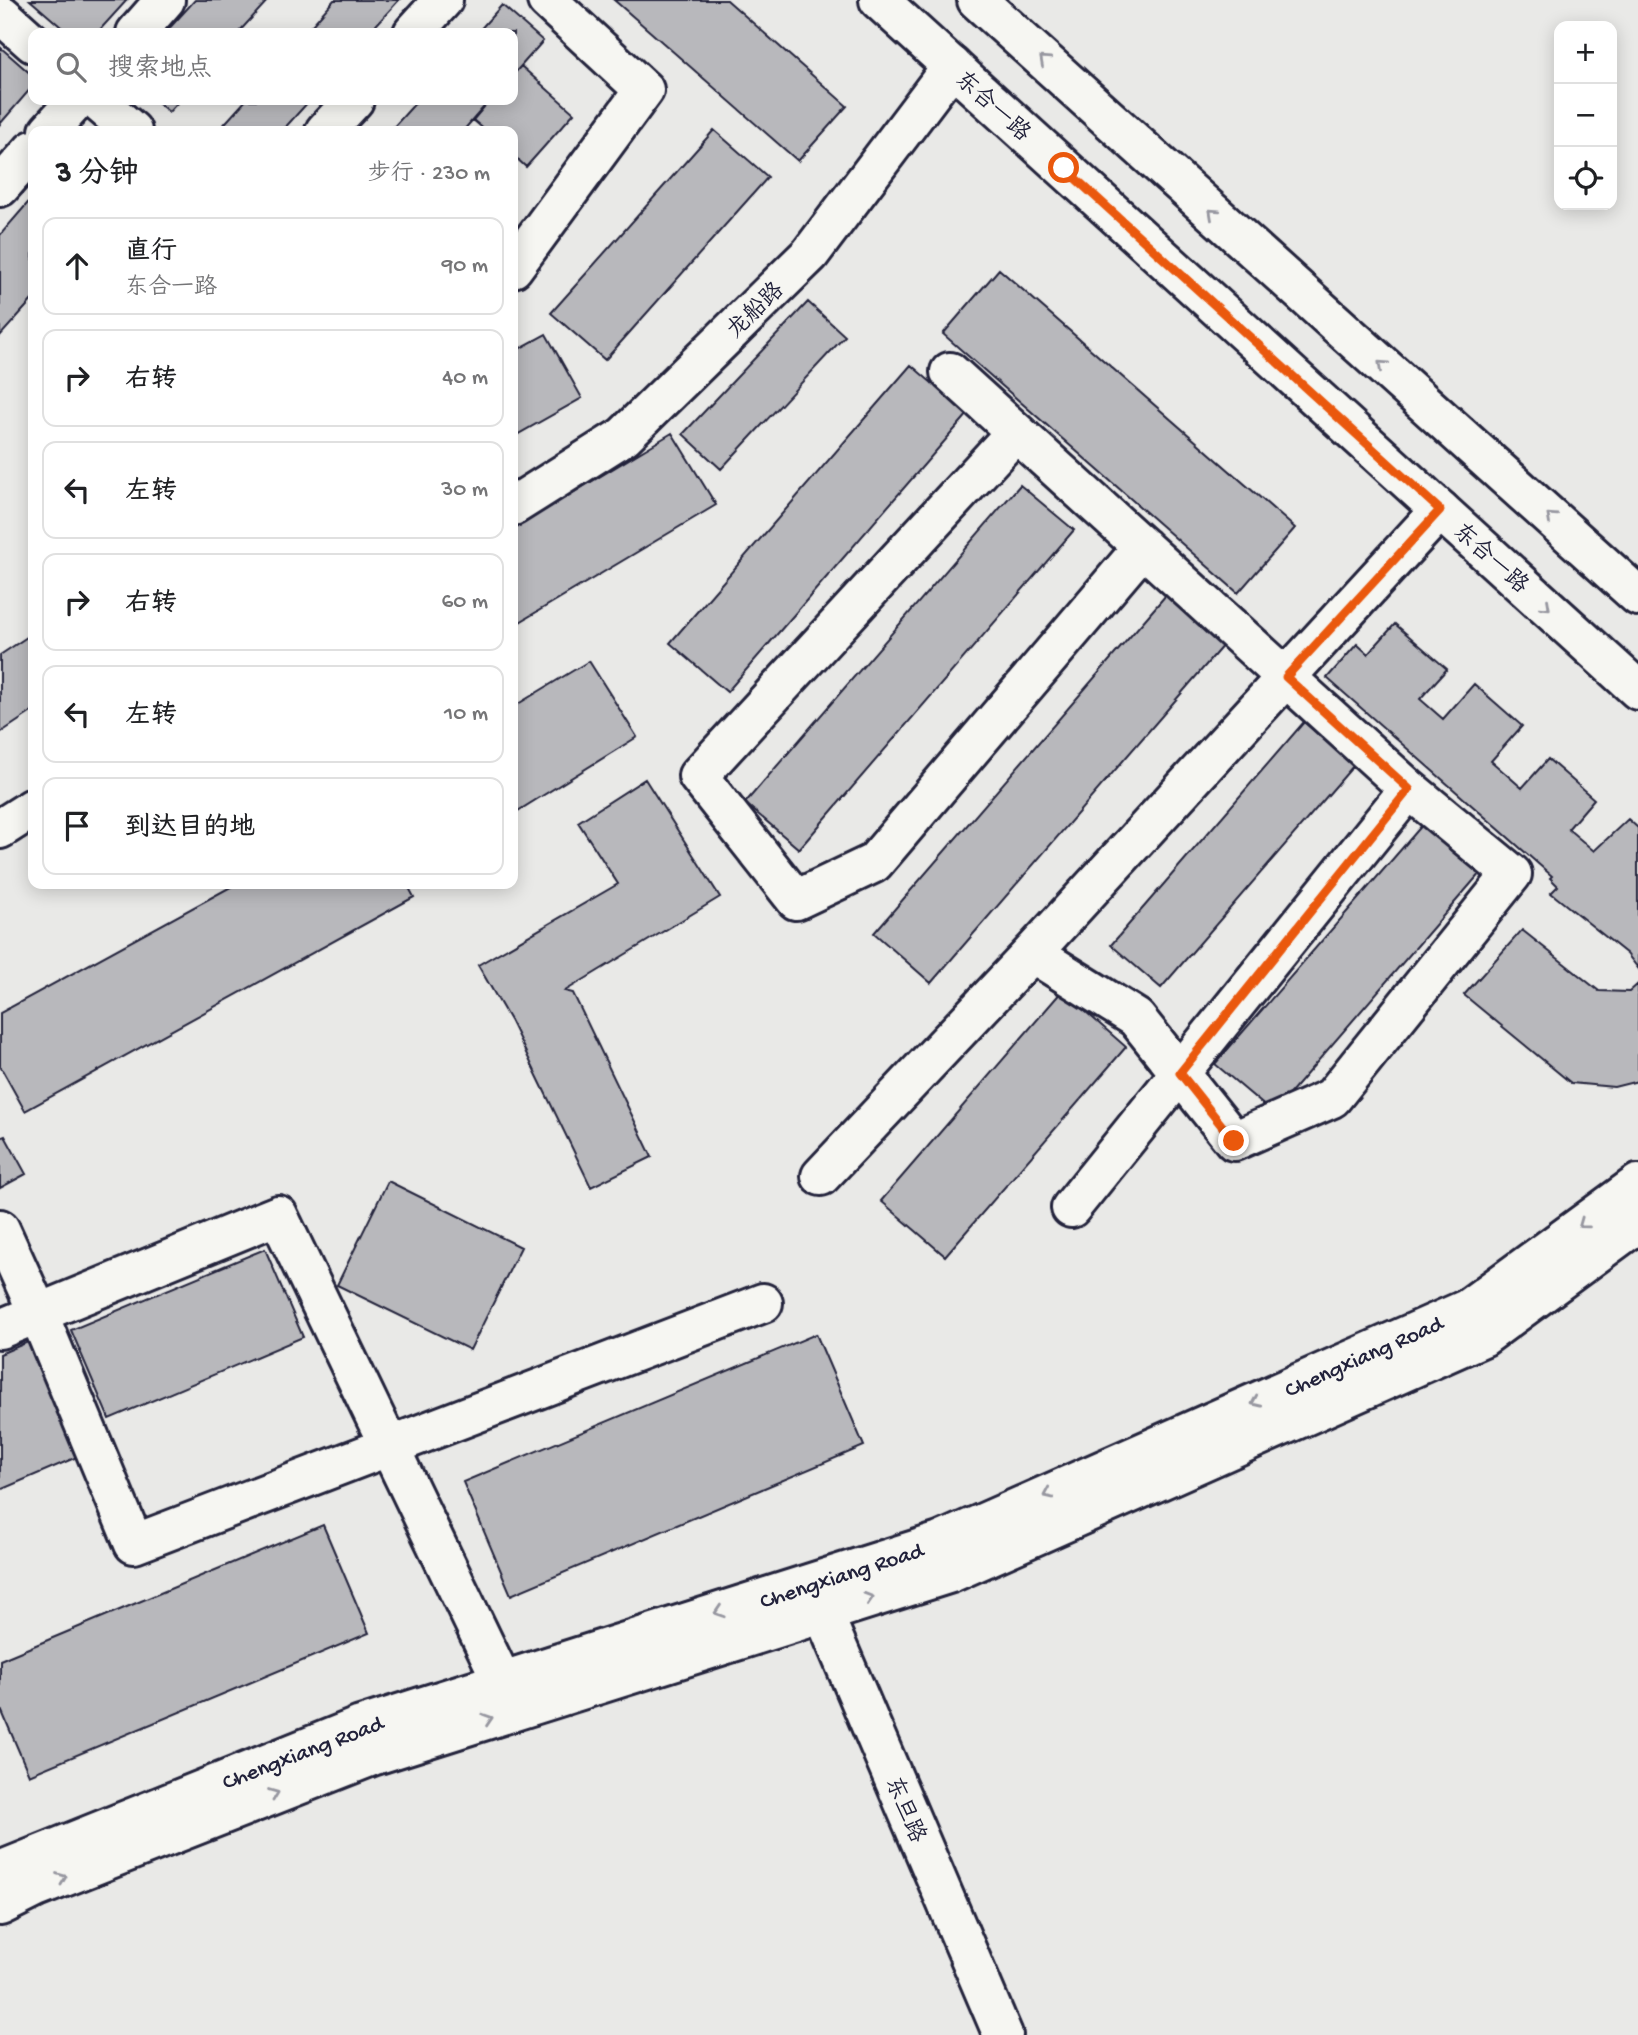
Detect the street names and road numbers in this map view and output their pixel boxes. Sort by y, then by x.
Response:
street label: 东合一路 [948,66,1036,148]
street label: 龙船路 [722,277,791,345]
street label: 东合一路 [1446,518,1534,600]
street label: Chengxiang Road [1281,1311,1449,1405]
street label: Chengxiang Road [757,1538,929,1616]
street label: Chengxiang Road [219,1711,389,1797]
street label: 东旦路 [878,1773,931,1847]

